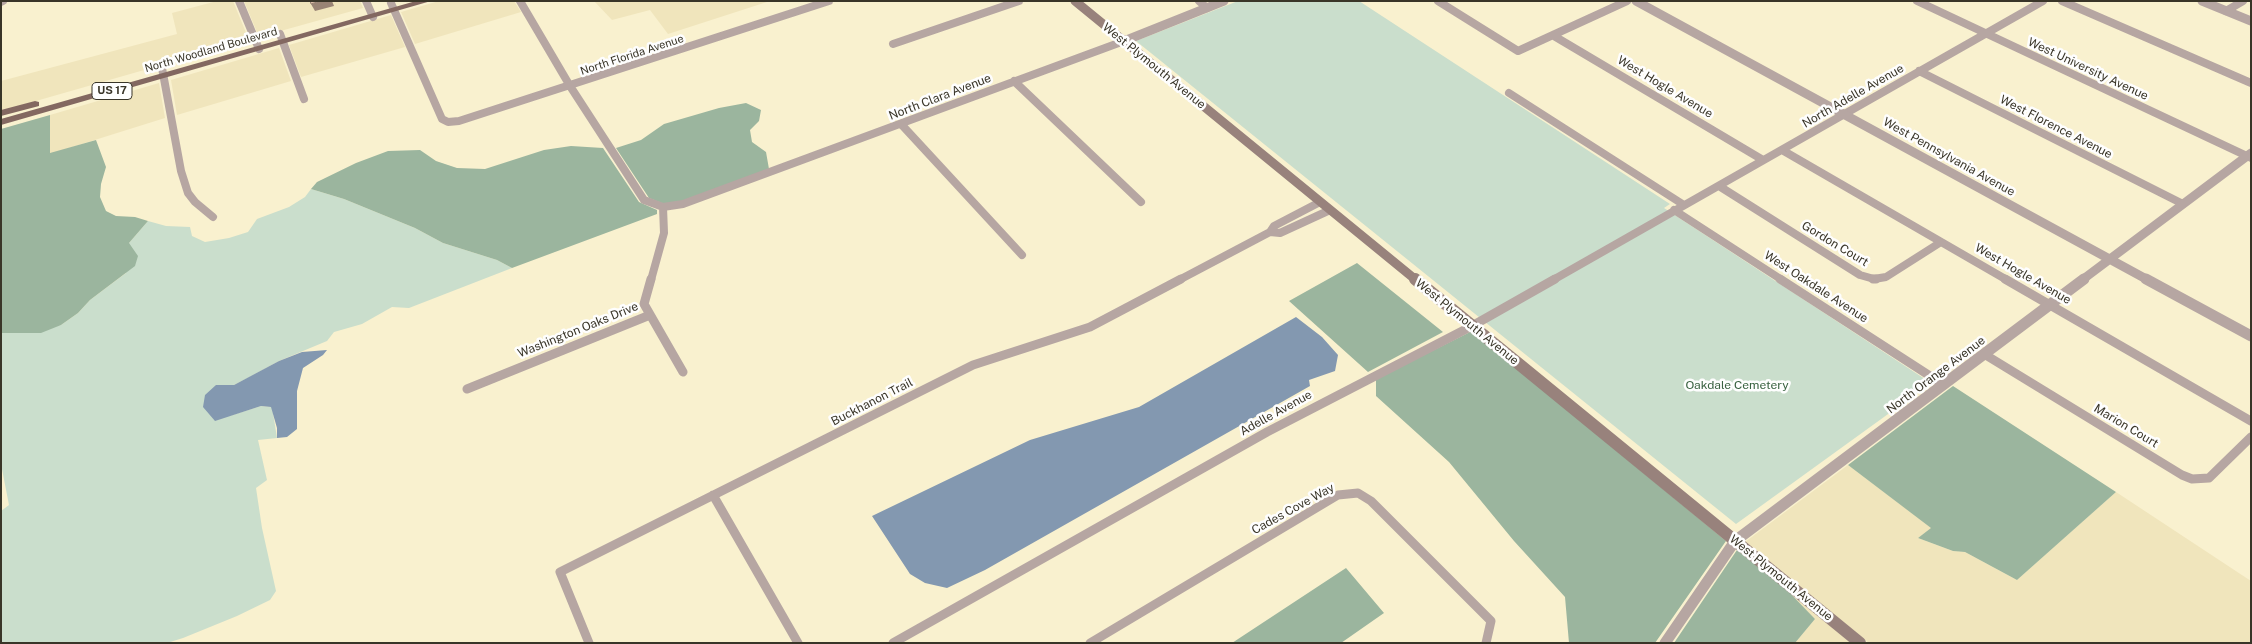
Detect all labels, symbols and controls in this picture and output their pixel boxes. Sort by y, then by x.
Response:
street label: West Plymouth Avenue [1100,20,1208,112]
street label: North Woodland Boulevard [143,25,279,75]
street label: North Florida Avenue [579,32,685,78]
street label: West University Avenue [2026,35,2150,103]
street label: West Hogle Avenue [1615,53,1715,121]
street label: North Adelle Avenue [1800,61,1906,131]
street label: North Clara Avenue [887,71,993,123]
road number: US 17 [92,82,132,100]
street label: West Florence Avenue [1997,92,2115,162]
street label: West Pennsylvania Avenue [1881,115,2017,199]
street label: Gordon Court [1799,218,1871,270]
street label: West Hogle Avenue [1972,241,2074,307]
street label: West Oakdale Avenue [1761,248,1871,326]
street label: West Plymouth Avenue [1413,276,1521,368]
street label: Washington Oaks Drive [516,299,640,361]
street label: North Orange Avenue [1884,333,1988,417]
street label: Buckhanon Trail [829,375,915,429]
park label: Oakdale Cemetery [1685,378,1789,392]
street label: Adelle Avenue [1238,387,1314,439]
street label: Marion Court [2091,401,2161,451]
street label: Cades Cove Way [1249,480,1337,538]
street label: West Plymouth Avenue [1727,532,1835,624]

